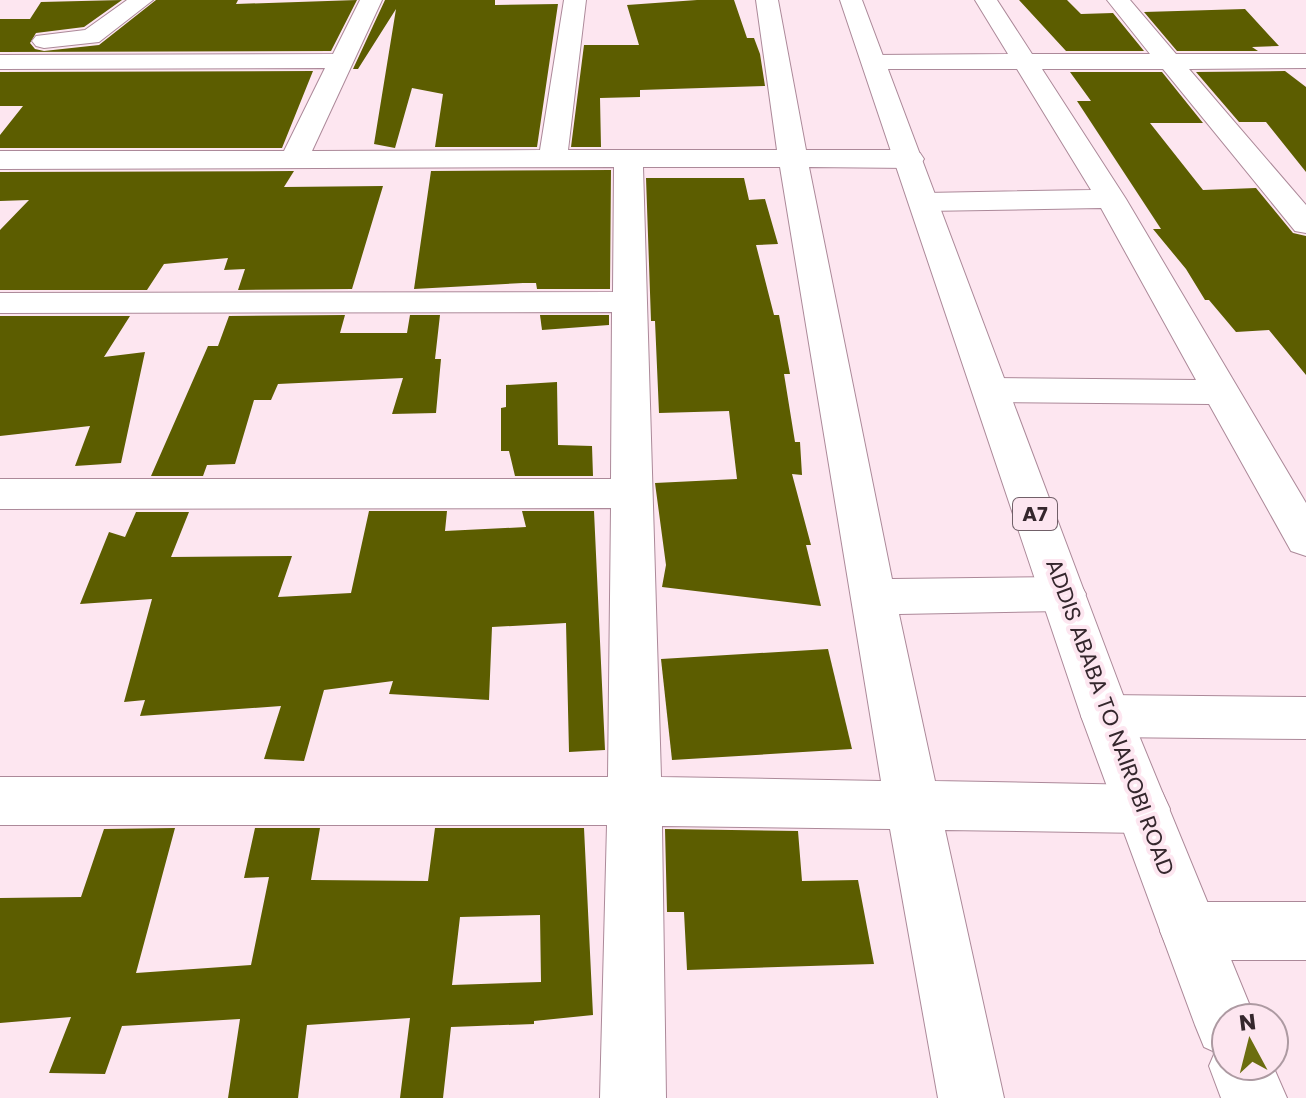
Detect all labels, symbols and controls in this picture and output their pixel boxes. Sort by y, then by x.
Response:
road number: A7 [1013,498,1057,530]
street label: ADDIS ABABA TO NAIROBI ROAD [1038,554,1182,880]
north arrow [1210,1002,1290,1082]
text: N [1238,1006,1258,1039]

